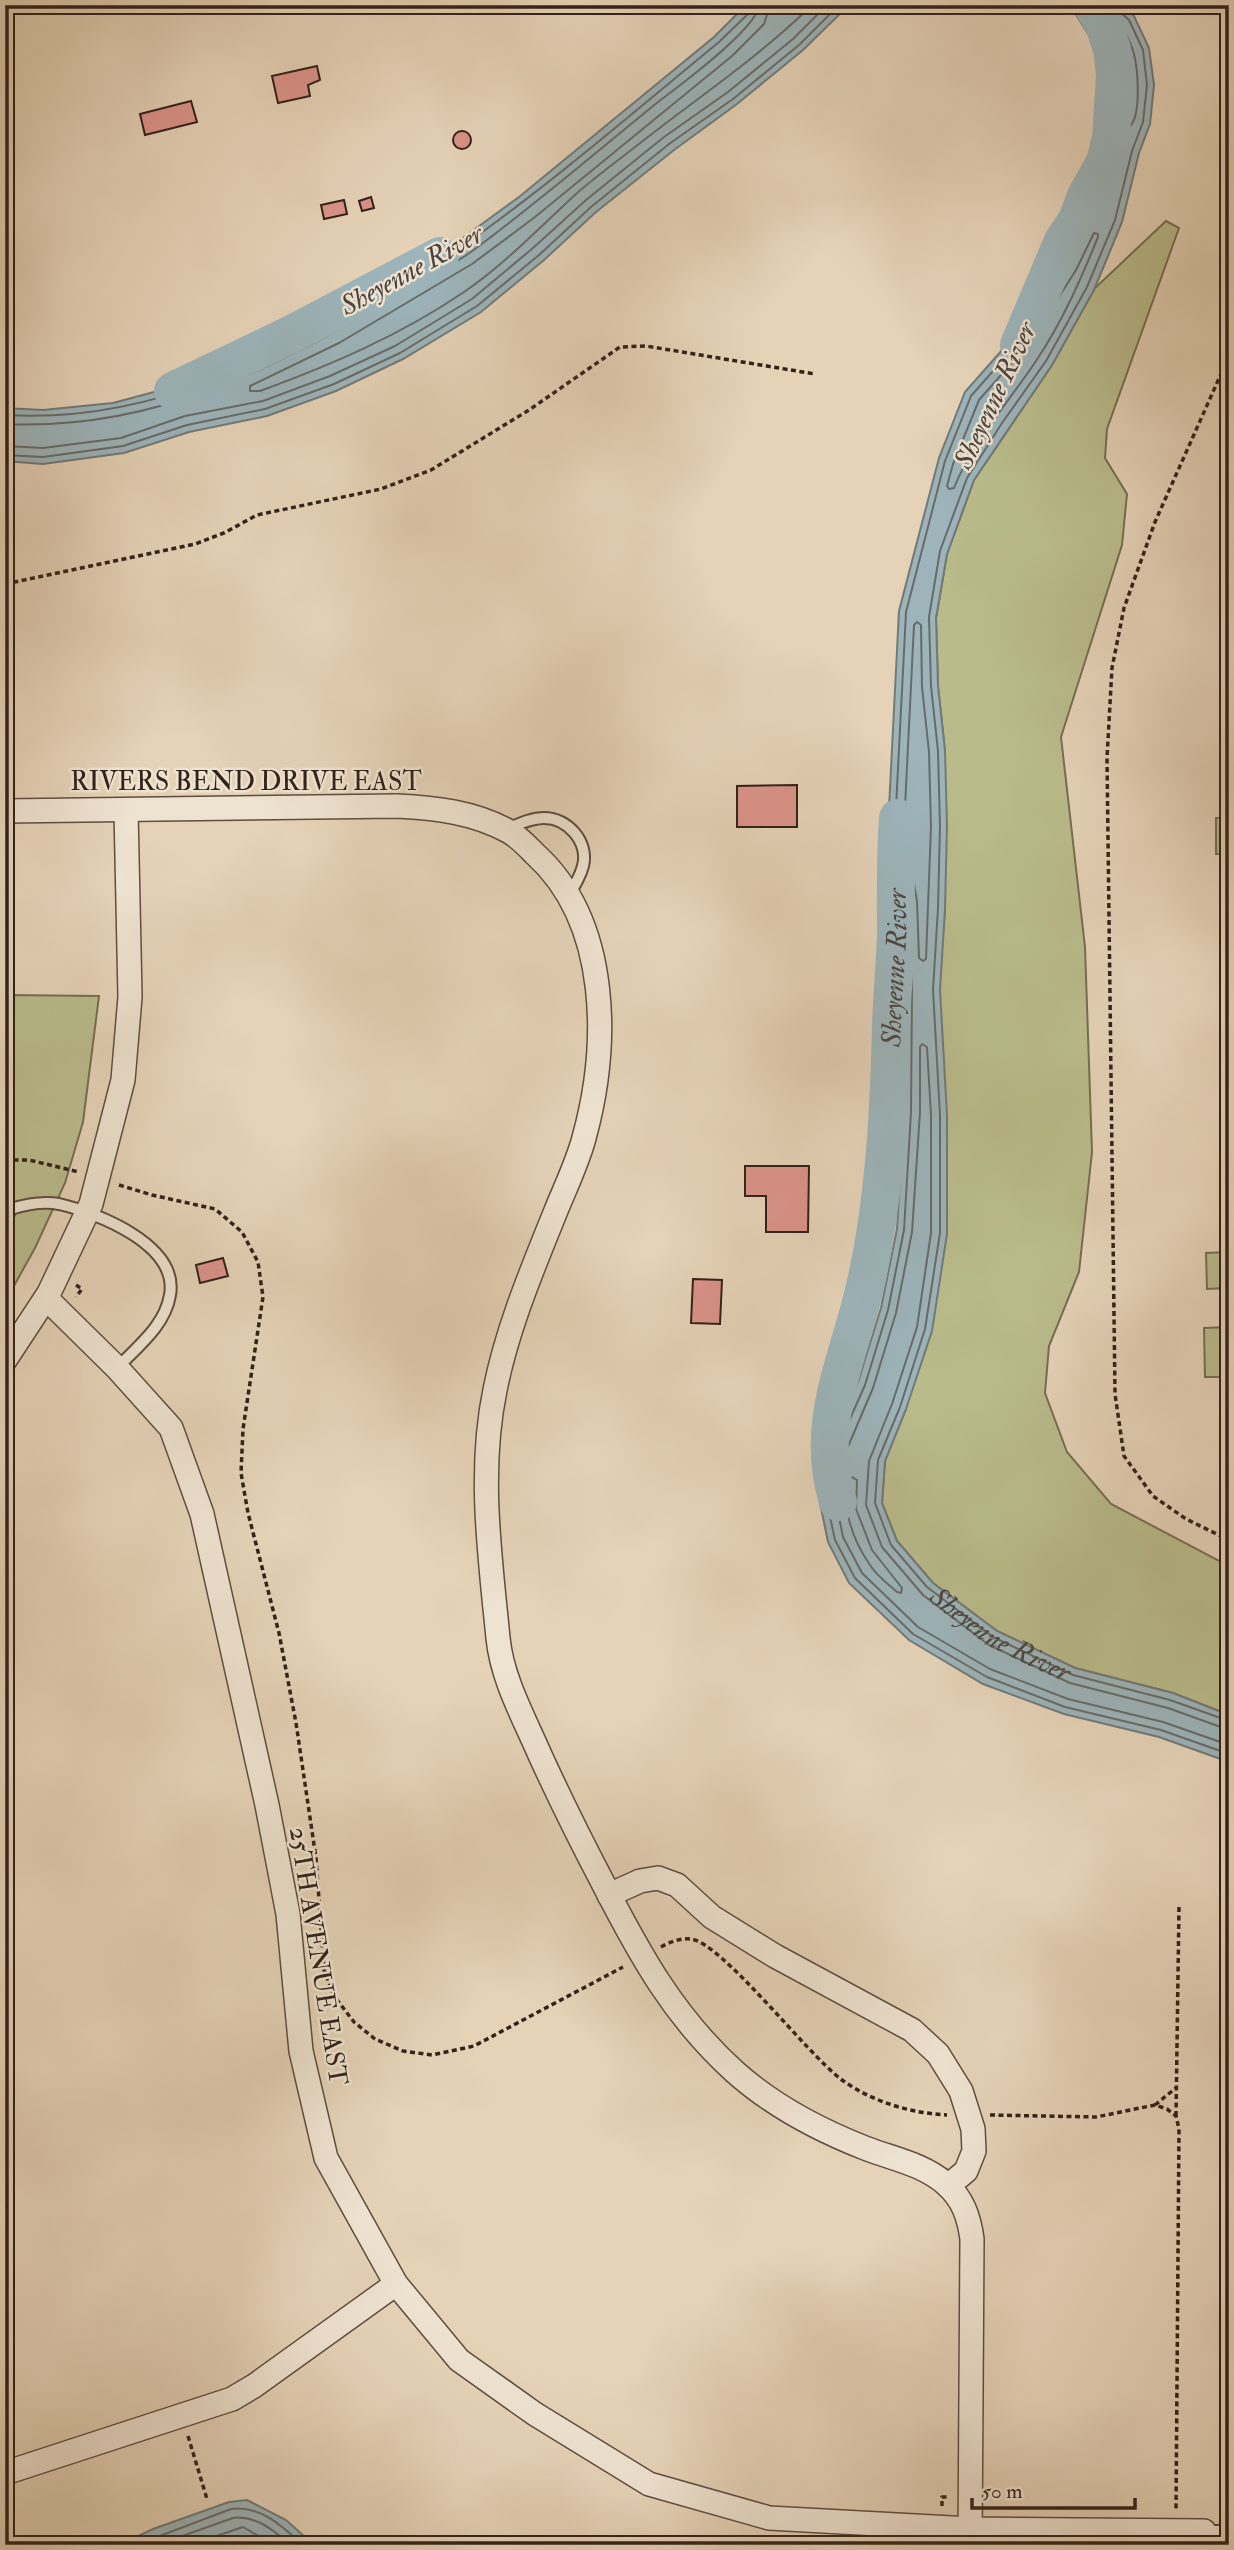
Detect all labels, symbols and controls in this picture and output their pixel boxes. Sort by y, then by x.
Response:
water label: Sheyenne River [333,216,491,324]
water label: Sheyenne River [946,315,1045,476]
street label: RIVERS BEND DRIVE EAST [70,766,422,798]
water label: Sheyenne River [874,887,915,1048]
water label: Sheyenne River [922,1579,1077,1691]
street label: 25TH AVENUE EAST [282,1825,354,2087]
scale bar [972,2466,1134,2510]
text: 50 m [982,2478,1023,2505]

